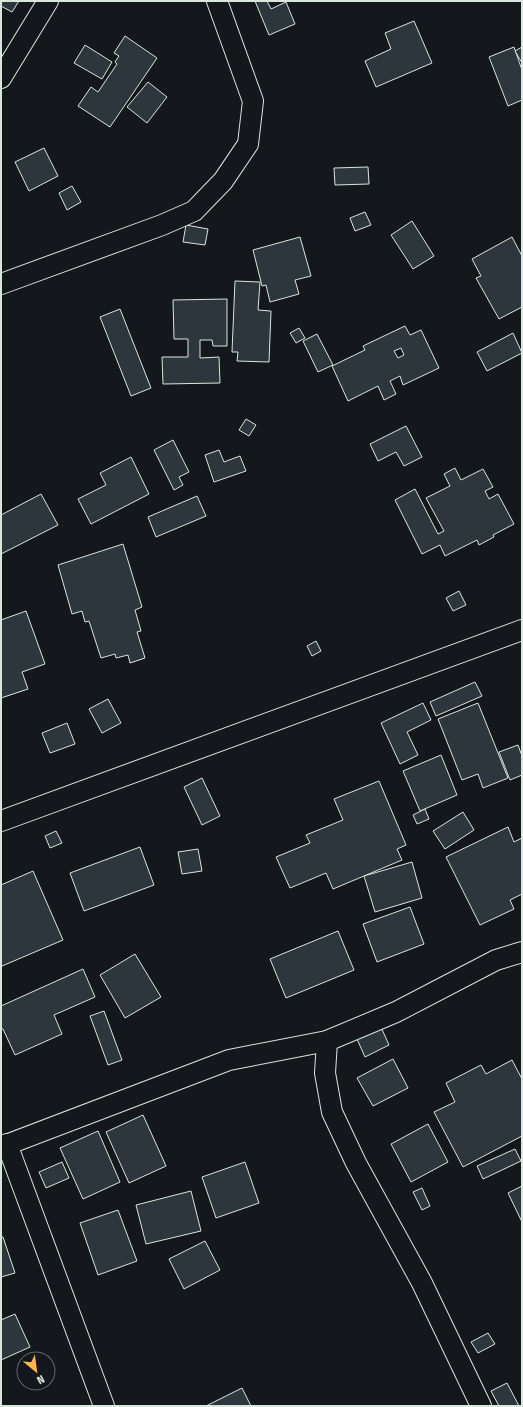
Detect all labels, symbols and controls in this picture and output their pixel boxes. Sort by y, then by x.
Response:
north arrow [16,1351,56,1391]
text: N [35,1372,47,1387]

